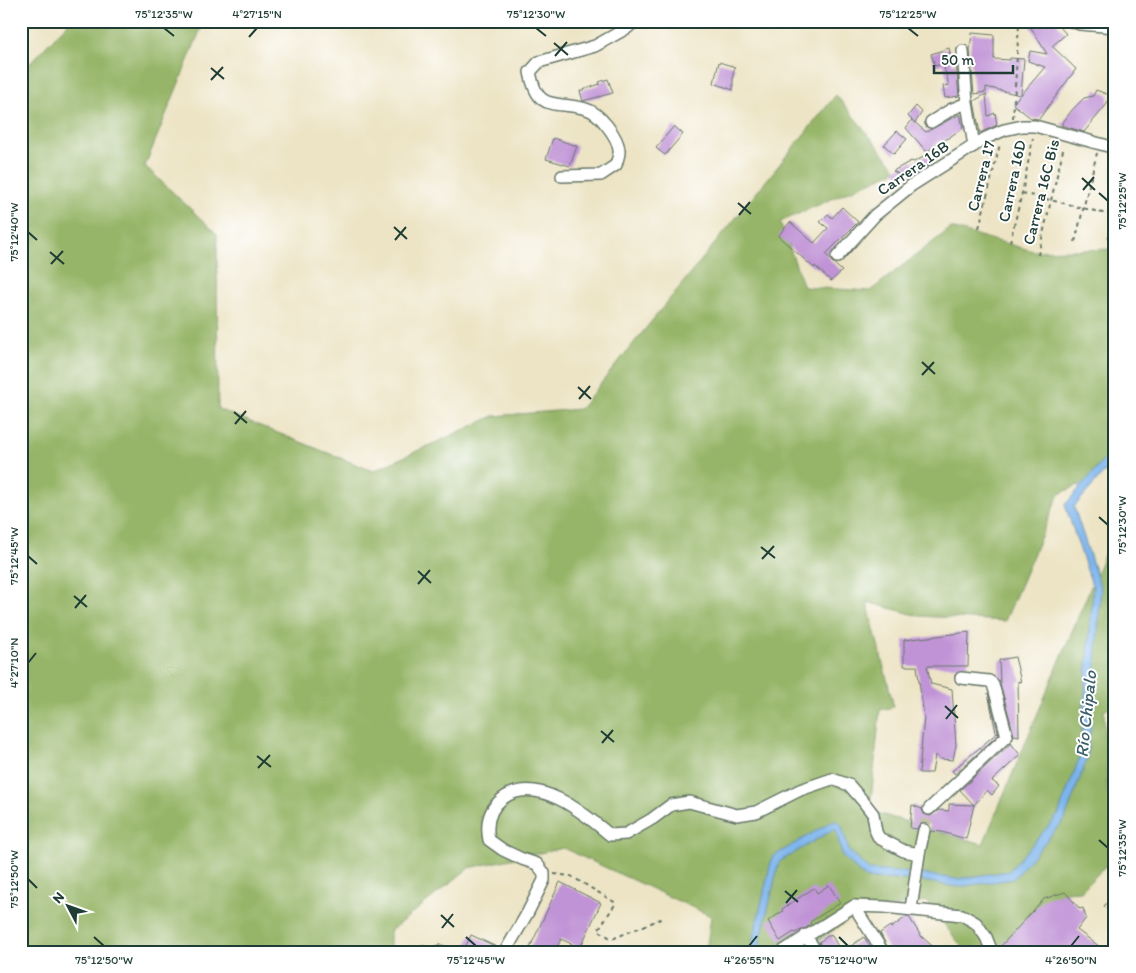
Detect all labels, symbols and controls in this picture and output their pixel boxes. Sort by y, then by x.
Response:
text: 75°12'35"W [135,7,193,21]
text: 4°27'15"N [232,7,282,21]
text: 75°12'30"W [507,7,565,21]
text: 75°12'25"W [879,7,937,21]
scale bar [934,42,1012,74]
text: 50 m [941,51,974,69]
street label: Carrera 16B [874,136,952,200]
street label: Carrera 16C Bis [1019,137,1063,247]
street label: Carrera 16D [994,138,1030,224]
street label: Carrera 17 [963,139,999,213]
text: 75°12'25"W [1115,172,1129,230]
text: 75°12'40"W [7,202,21,262]
text: 75°12'30"W [1115,496,1129,554]
text: 75°12'45"W [7,527,21,585]
text: 4°27'10"N [7,638,21,688]
water label: Río Chipalo [1071,669,1102,758]
text: 75°12'35"W [1115,819,1129,877]
text: 75°12'50"W [7,850,21,908]
north arrow [42,880,92,930]
text: N [49,889,68,907]
text: 75°12'50"W [75,953,133,967]
text: 75°12'45"W [447,953,505,967]
text: 4°26'55"N [724,953,774,967]
text: 75°12'40"W [818,953,878,967]
text: 4°26'50"N [1045,953,1097,967]

